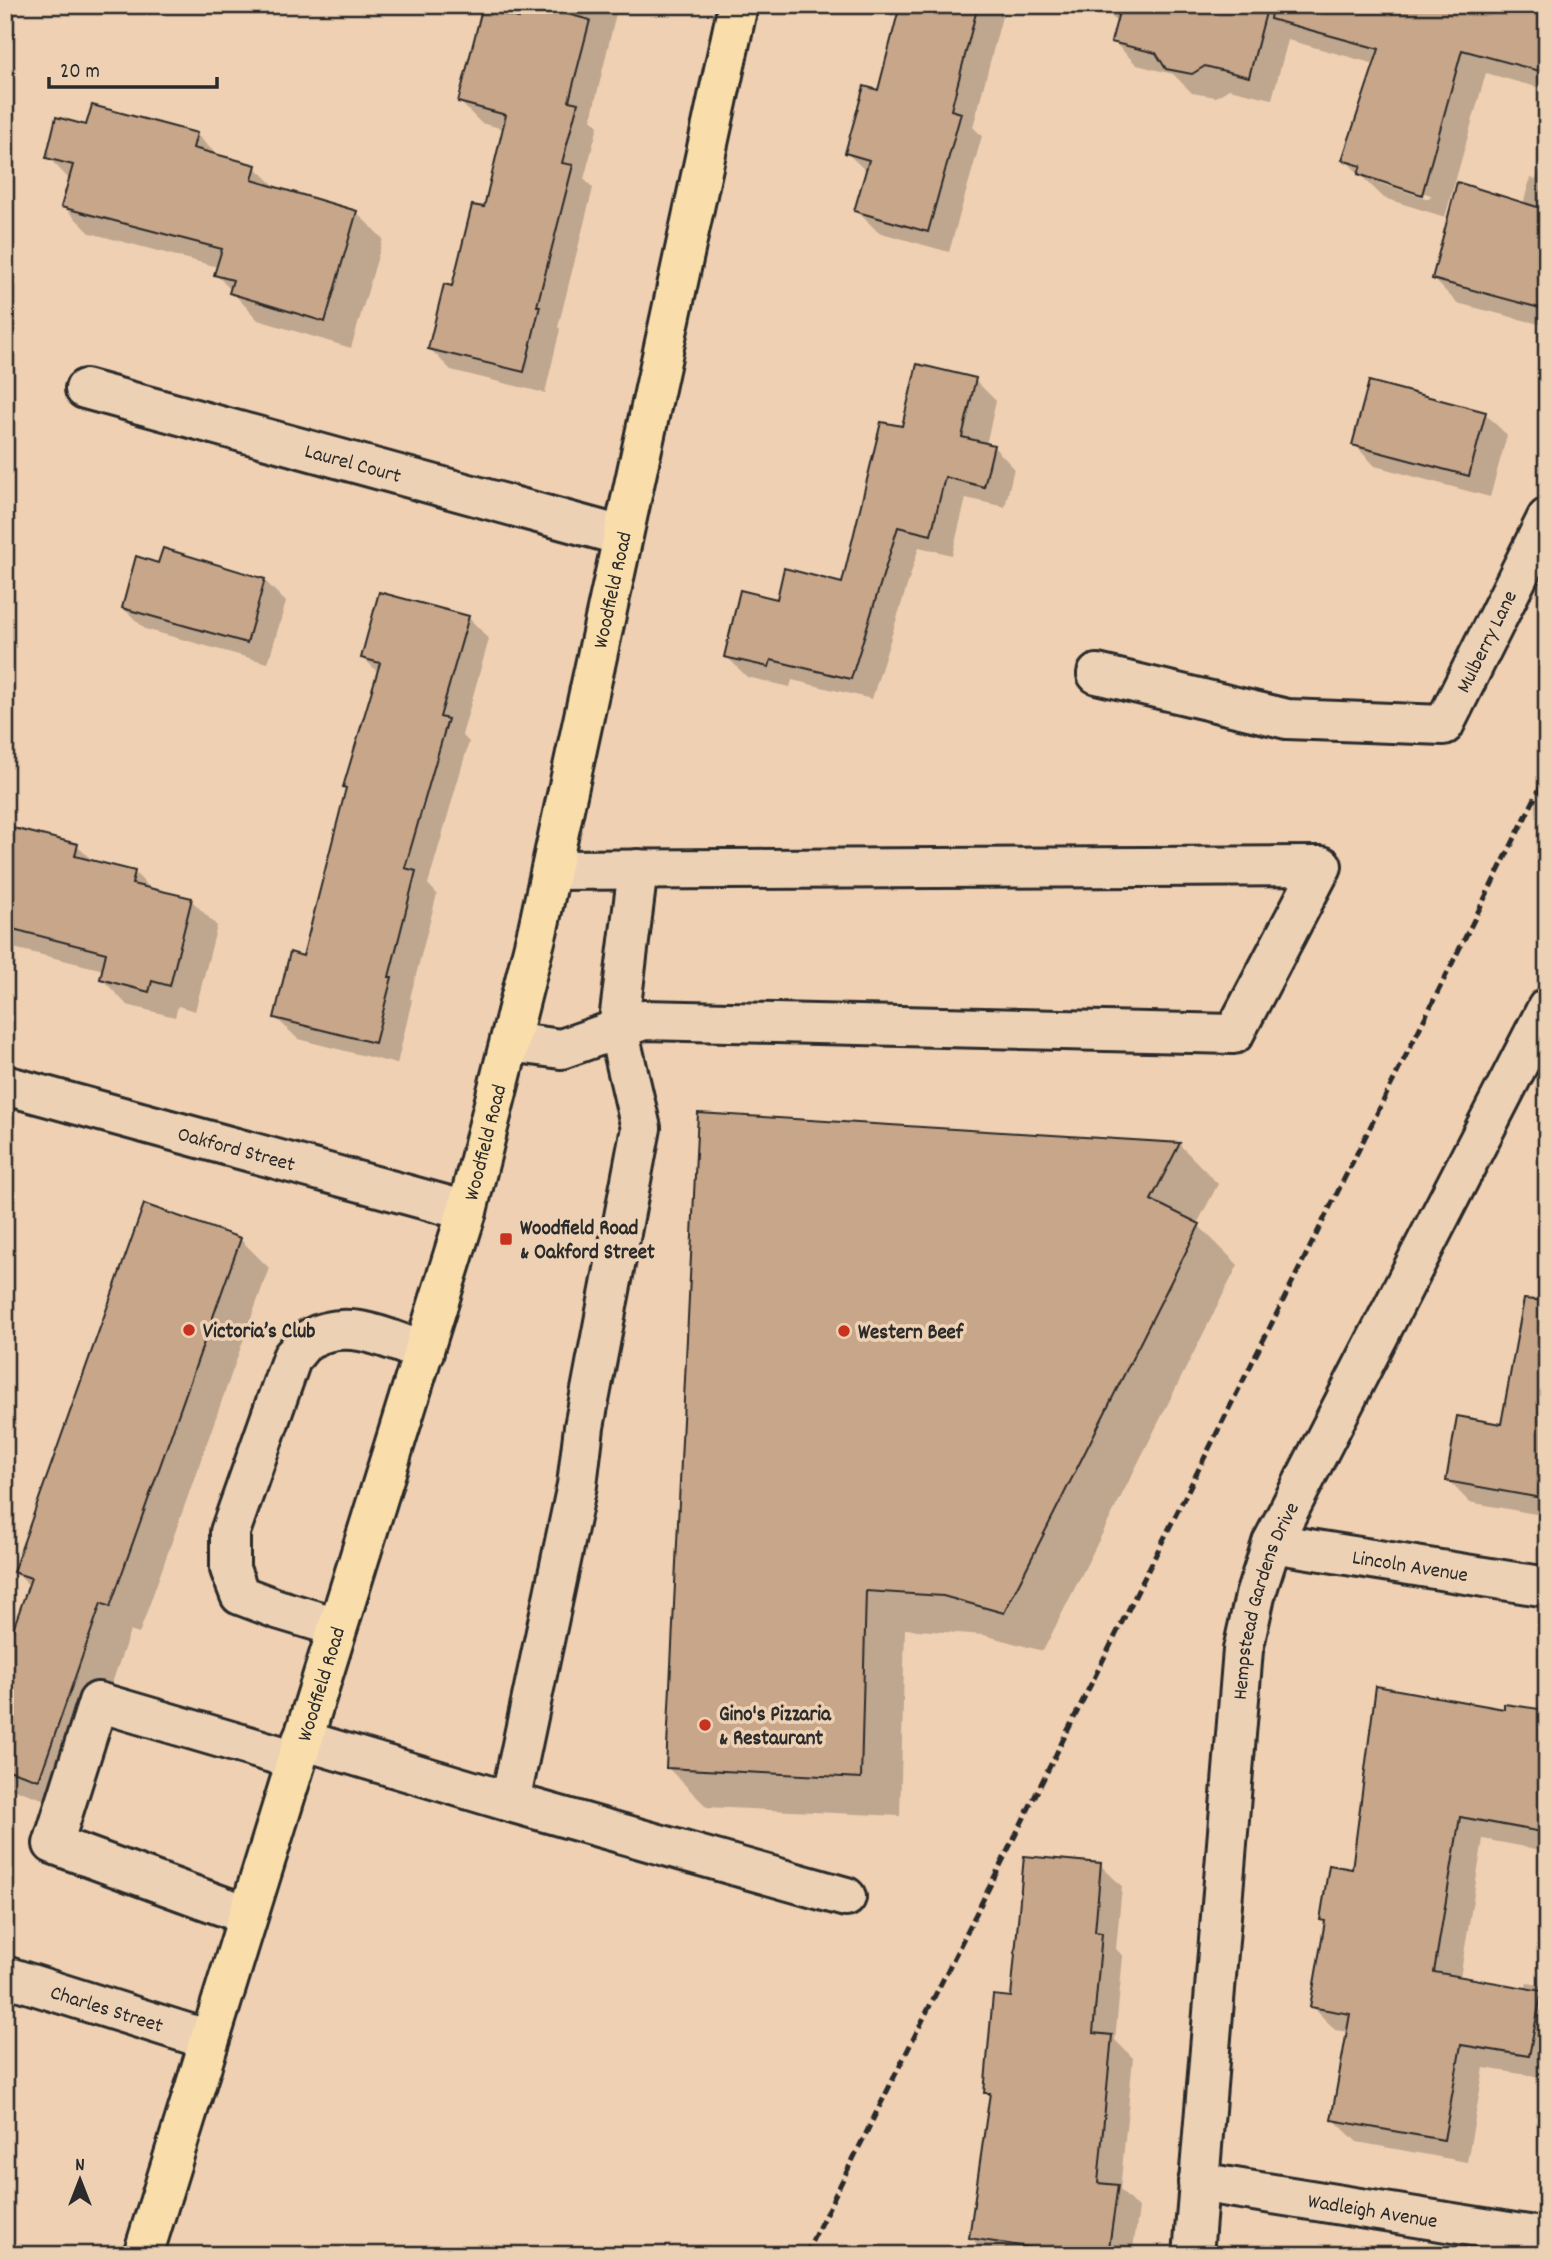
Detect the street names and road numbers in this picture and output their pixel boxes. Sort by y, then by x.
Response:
street label: Laurel Court [301,438,404,493]
street label: Woodfield Road [587,529,642,652]
street label: Mulberry Lane [1450,586,1527,699]
street label: Woodfield Road [458,1082,516,1204]
street label: Oakford Street [174,1121,298,1181]
street label: Hempstead Gardens Drive [1227,1498,1309,1701]
street label: Lincoln Avenue [1350,1544,1470,1592]
street label: Woodfield Road [291,1624,355,1746]
street label: Charles Street [46,1979,167,2043]
street label: Wadleigh Avenue [1305,2188,1439,2238]

